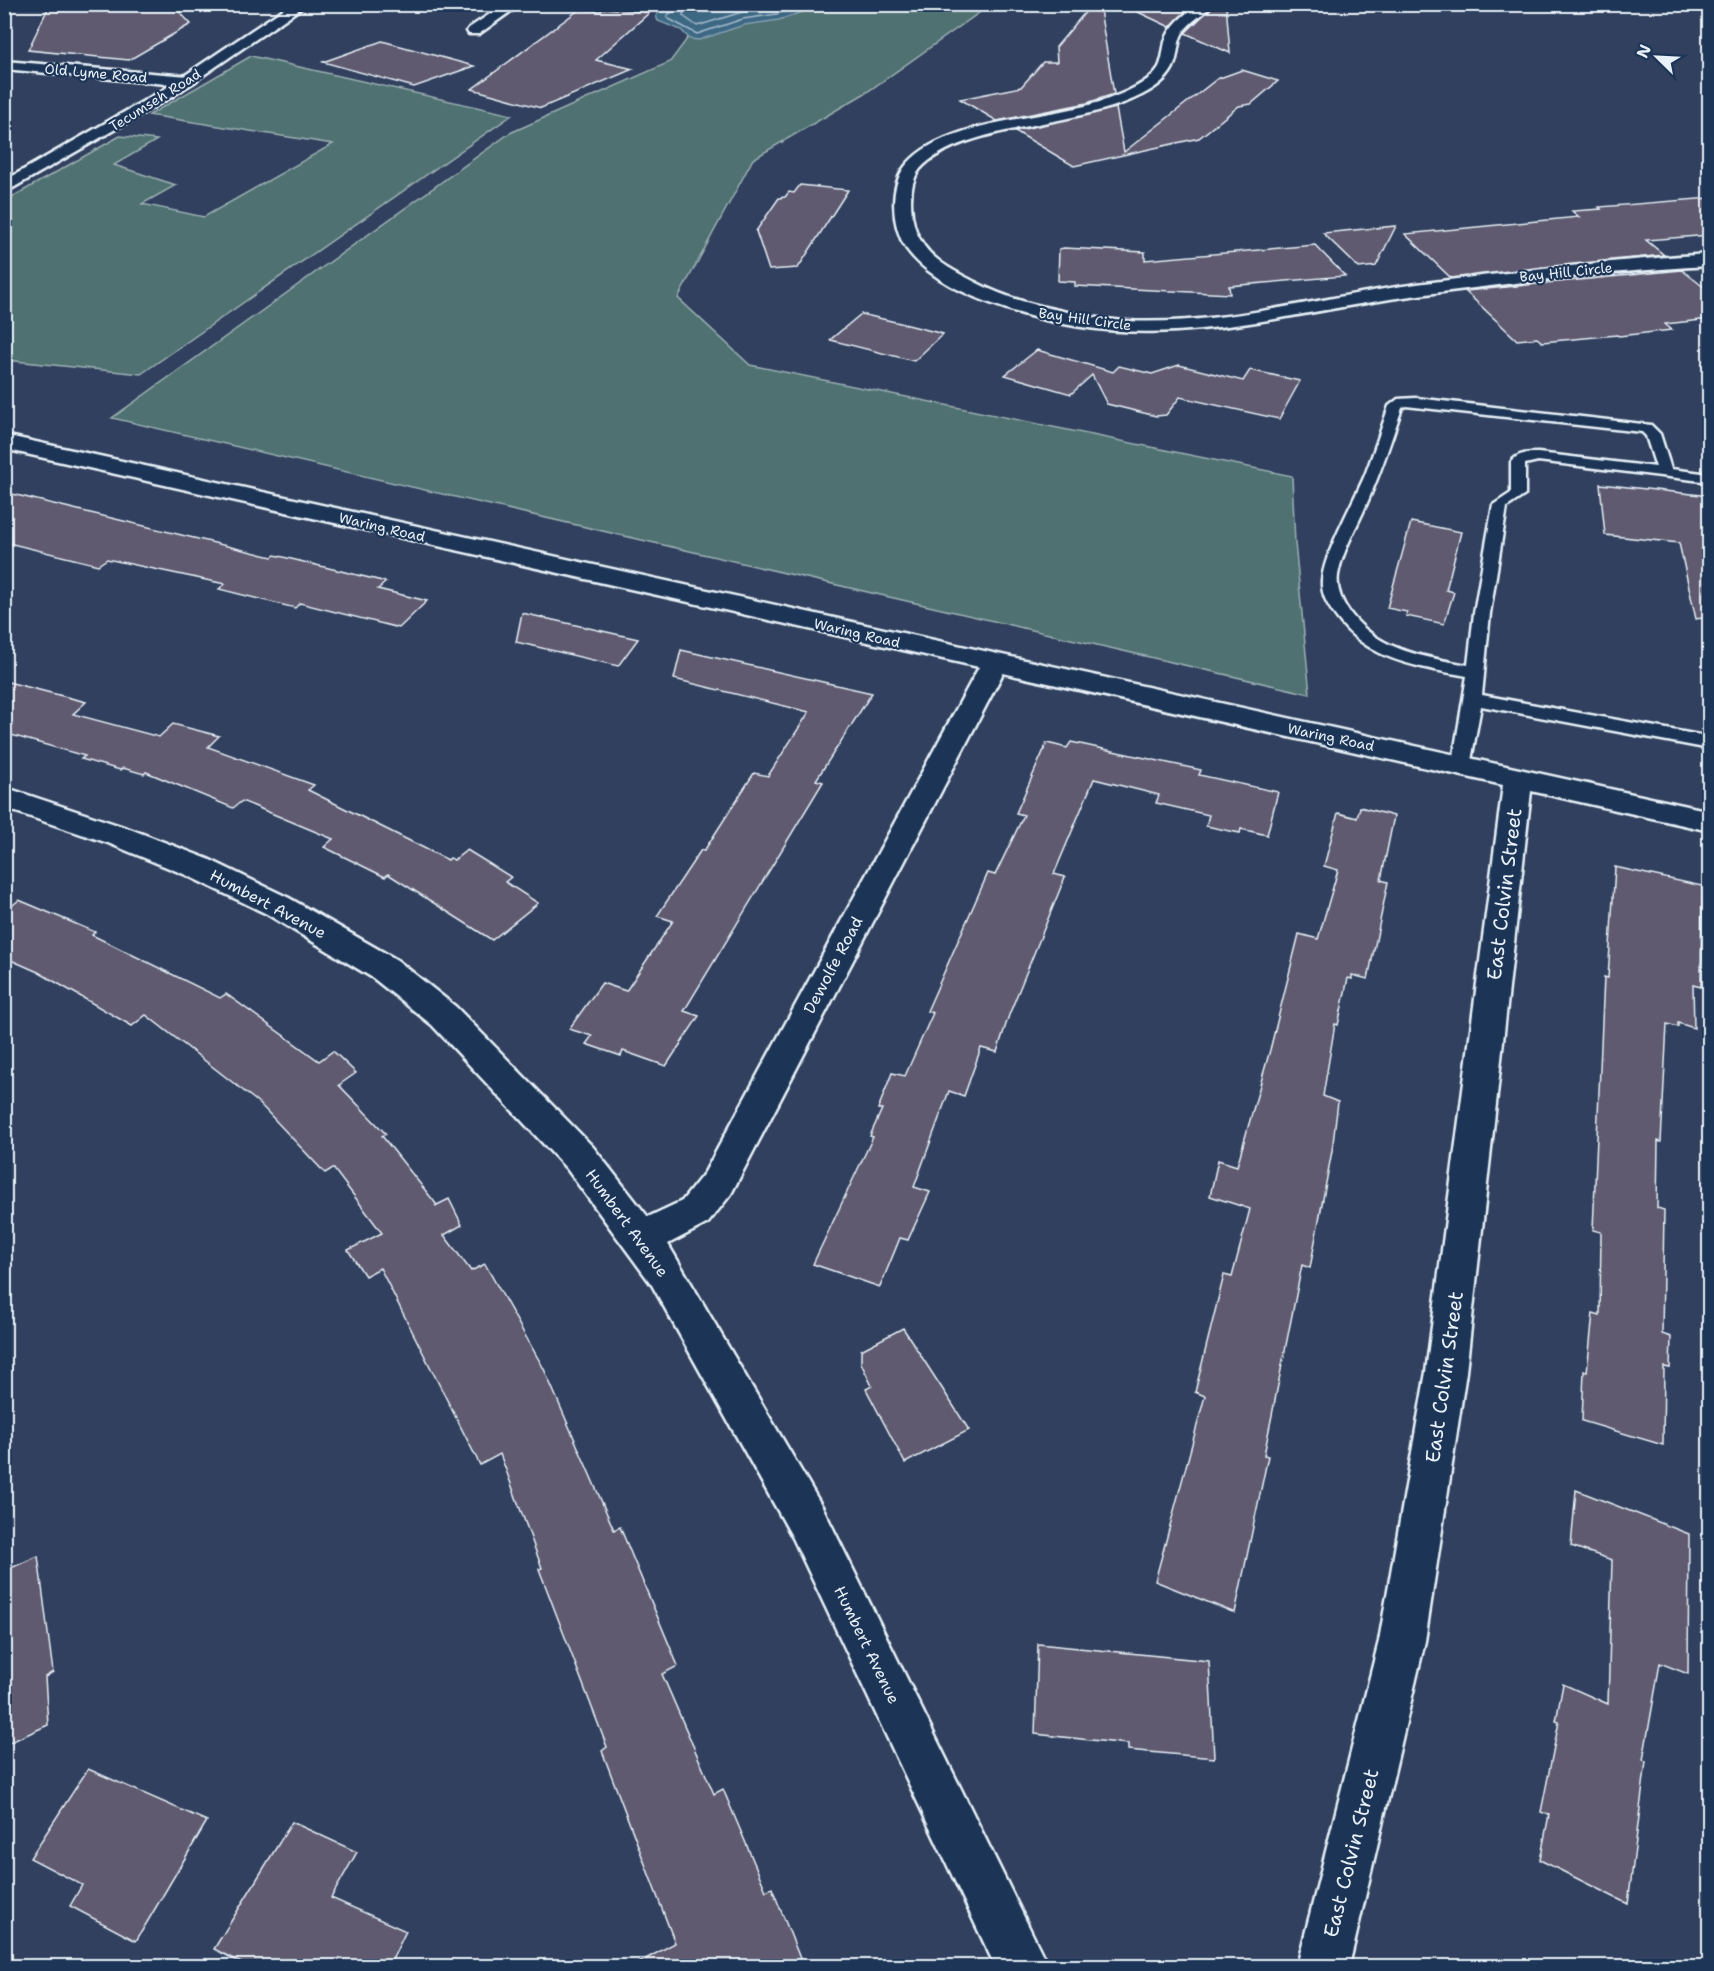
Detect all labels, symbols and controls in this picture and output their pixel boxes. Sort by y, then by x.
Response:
north arrow [1627,27,1687,87]
text: N [1632,41,1656,61]
street label: Old Lyme Road [44,60,148,86]
street label: Tecumseh Road [106,65,204,135]
street label: Bay Hill Circle [1519,258,1613,286]
street label: Bay Hill Circle [1037,304,1133,334]
street label: Waring Road [337,508,427,546]
street label: Waring Road [812,614,902,652]
street label: Waring Road [1286,719,1376,755]
street label: East Colvin Street [1481,807,1527,981]
street label: Humbert Avenue [206,865,330,943]
street label: Dewolfe Road [799,913,867,1017]
street label: Humbert Avenue [581,1165,673,1281]
street label: East Colvin Street [1419,1290,1469,1464]
street label: Humbert Avenue [829,1583,905,1707]
street label: East Colvin Street [1317,1766,1385,1940]

